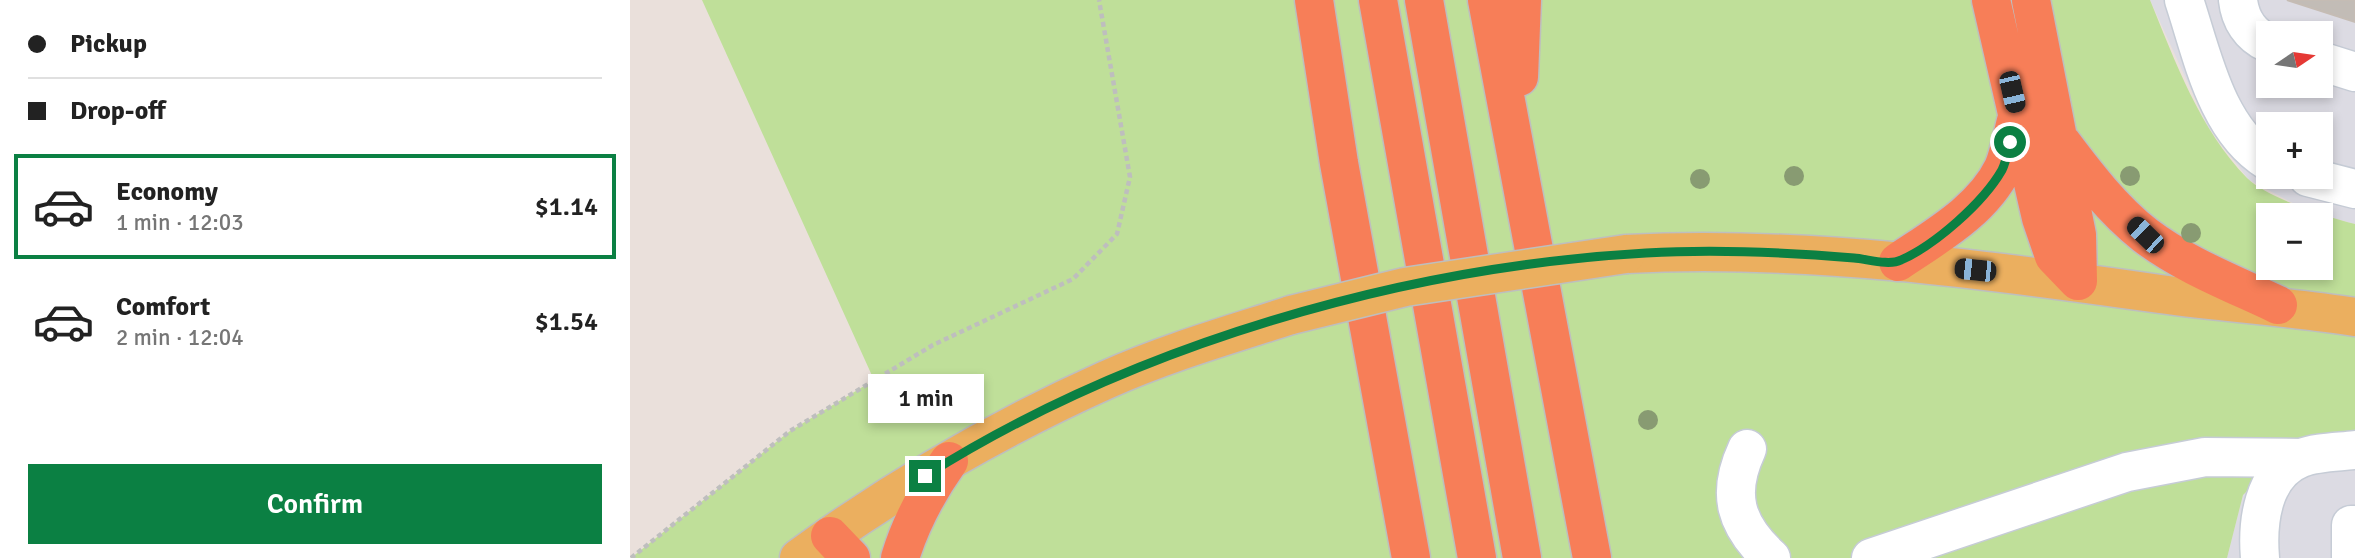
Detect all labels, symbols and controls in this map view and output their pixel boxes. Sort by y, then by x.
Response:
north arrow [2256,21,2333,98]
map controls [2256,21,2333,280]
text: Pickup [70,28,147,60]
car [1998,69,2027,115]
text: Drop-off [70,95,166,127]
button: + [2256,112,2333,189]
route start [1994,126,2026,158]
icon: car [32,175,95,238]
text: Economy [116,176,218,208]
text: $1.14 [535,191,598,223]
button: − [2256,203,2333,280]
text: 1 min · 12:03 [116,208,244,237]
car [2123,213,2168,257]
car [1954,257,1997,283]
icon: car [32,290,95,353]
text: Comfort [116,291,210,323]
text: $1.54 [535,306,598,338]
text: 2 min · 12:04 [116,323,244,352]
callout: 1 min [867,374,983,424]
text: 1 min [898,384,954,413]
route end [909,460,941,492]
button: Confirm [28,464,602,544]

